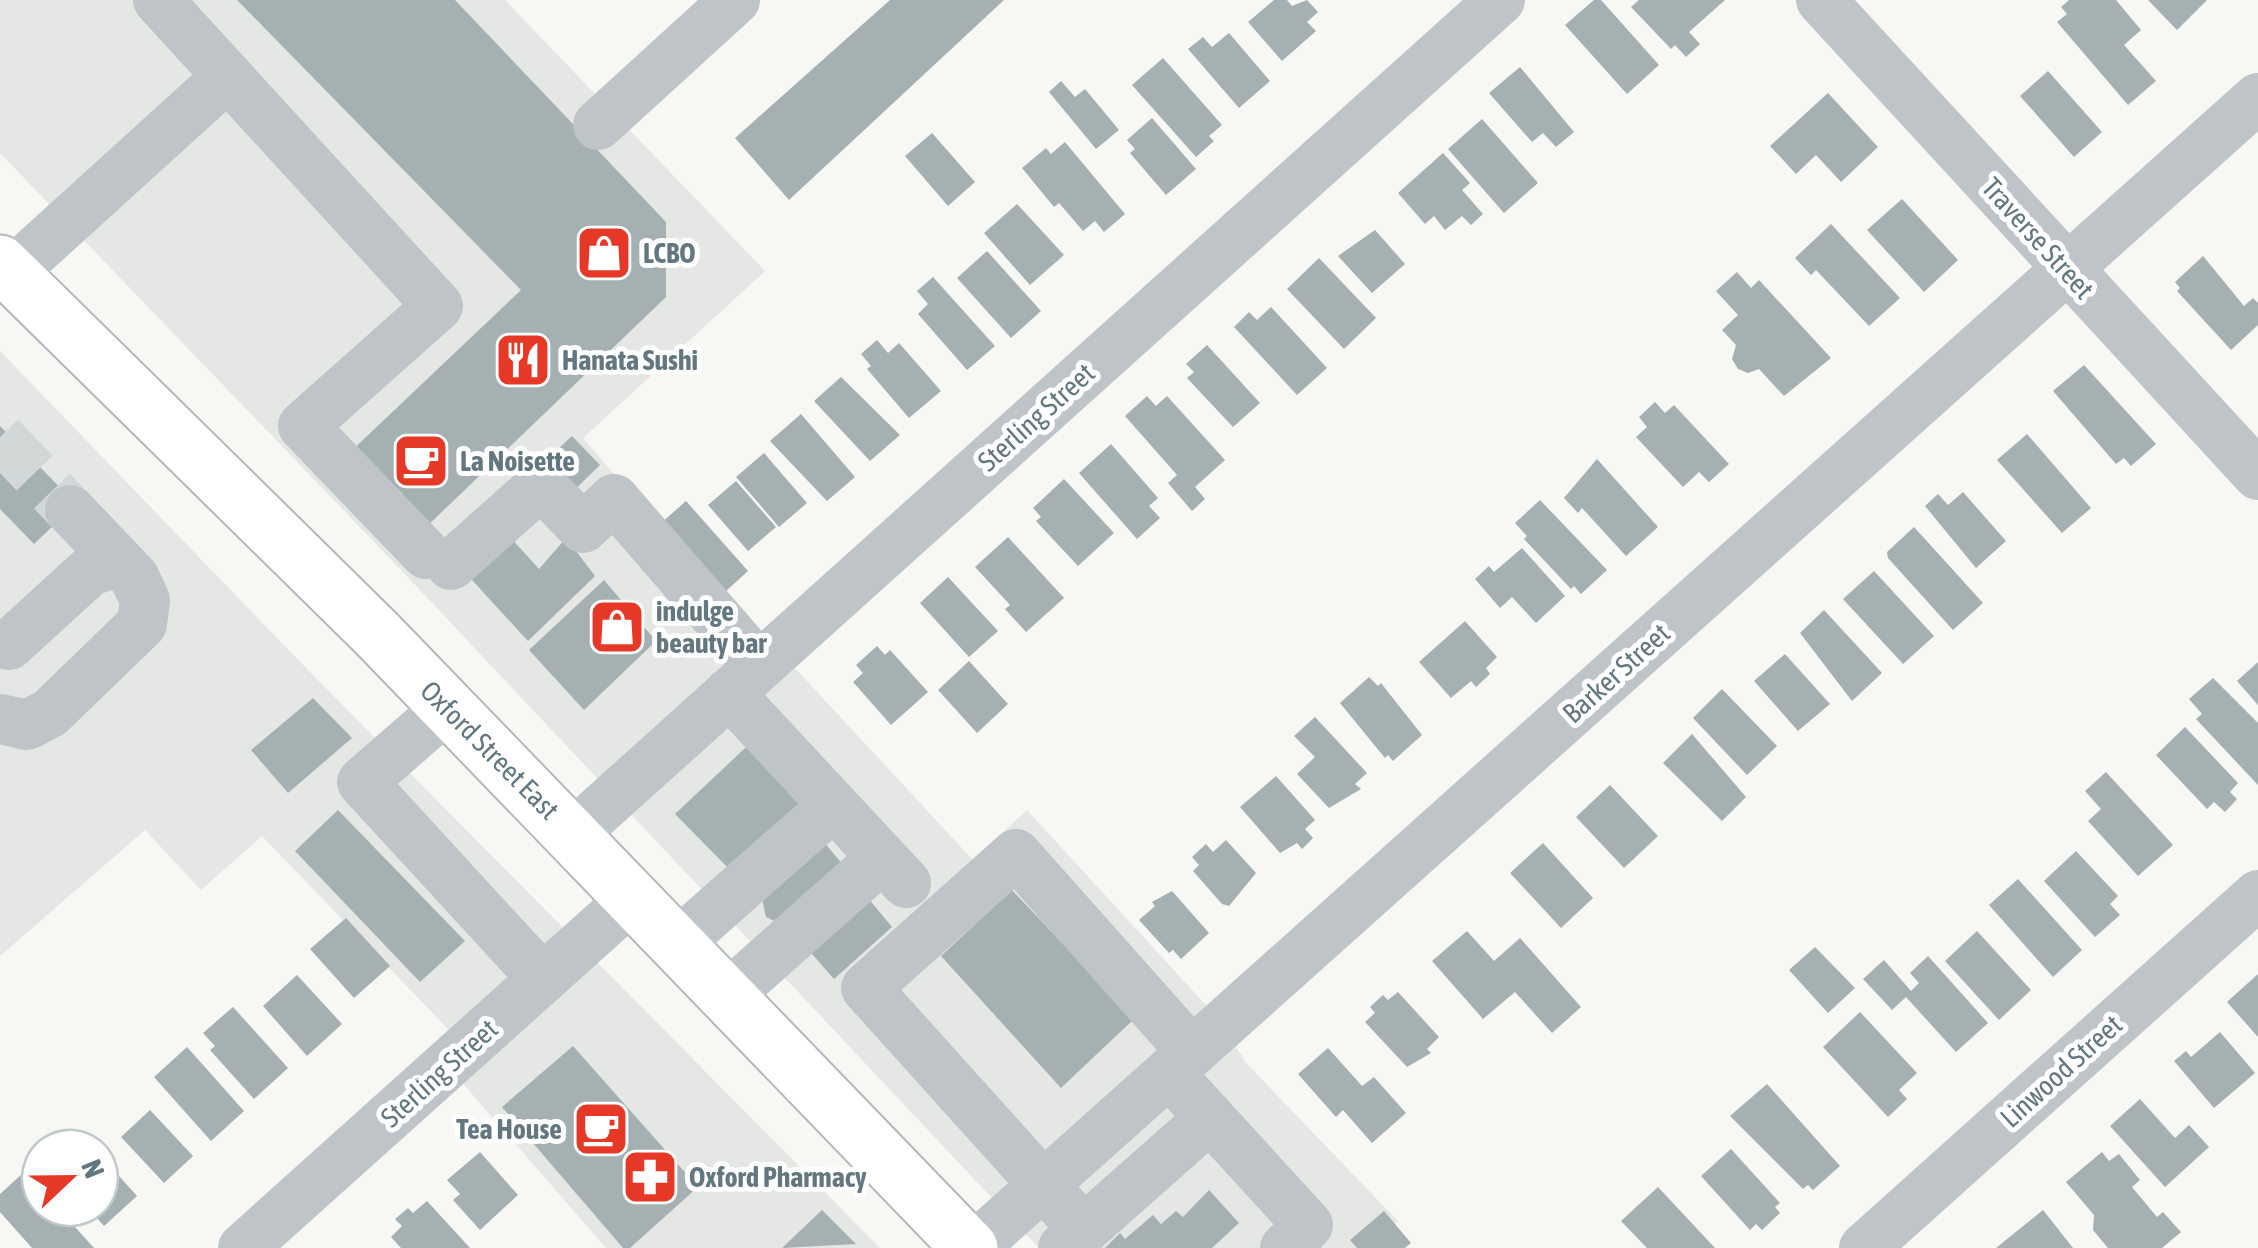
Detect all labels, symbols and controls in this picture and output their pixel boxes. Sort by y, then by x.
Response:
street label: Traverse Street [1975,171,2101,305]
shop icon: LCBO [574,223,634,283]
place label: LCBO [643,237,696,269]
restaurant icon: Hanata Sushi [493,330,553,390]
place label: Hanata Sushi [562,344,698,376]
street label: Sterling Street [971,357,1101,477]
cafe icon: La Noisette [391,431,451,491]
place label: La Noisette [460,445,575,477]
place label: indulge beauty bar [656,595,767,659]
shop icon: indulge beauty bar [587,597,647,657]
street label: Barker Street [1556,617,1676,729]
street label: Oxford Street East [414,674,566,826]
street label: Linwood Street [1994,1008,2128,1134]
street label: Sterling Street [374,1013,504,1133]
cafe icon: Tea House [571,1099,631,1159]
place label: Tea House [456,1113,562,1145]
north arrow [20,1128,120,1228]
pharmacy icon: Oxford Pharmacy [620,1147,680,1207]
text: N [75,1155,111,1182]
place label: Oxford Pharmacy [689,1161,867,1193]

